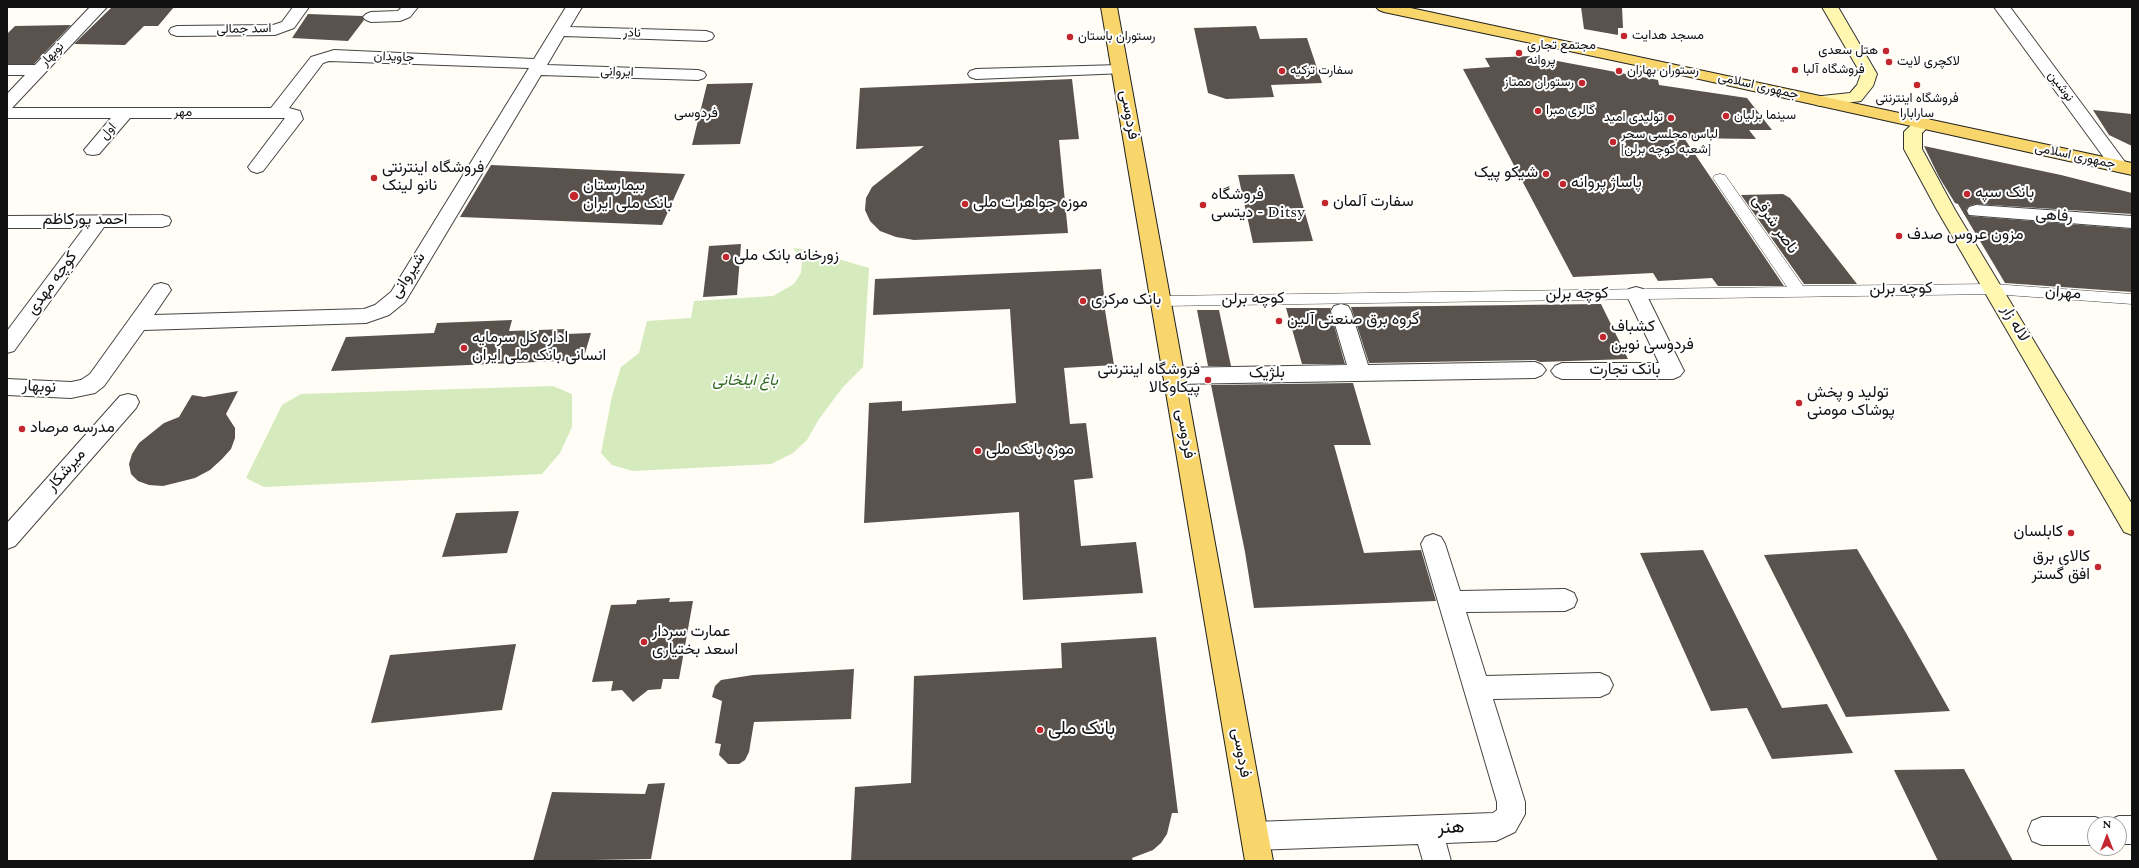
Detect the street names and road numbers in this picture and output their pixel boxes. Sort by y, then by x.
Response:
street label: اسد جمالی [216,22,272,38]
street label: نادر [623,26,641,42]
street label: نوبهار [38,40,68,70]
street label: جاویدان [373,49,415,67]
street label: ایروانی [600,65,634,81]
street label: نوشین [2043,69,2077,105]
street label: جمهوری اسلامی [1716,70,1800,104]
street label: فردوسی [1114,89,1142,141]
street label: مهر [174,105,192,121]
street label: اول [98,120,120,144]
street label: جمهوری اسلامی [2033,141,2117,173]
street label: ناصر شرقی [1747,192,1801,258]
street label: رفاهی [2035,206,2073,228]
street label: احمد پورکاظم [43,211,127,231]
street label: کوچه مهدی [24,249,82,319]
street label: شیروانی [387,250,431,302]
street label: کوچه برلن [1869,280,1933,300]
street label: مهران [2044,283,2082,305]
street label: کوچه برلن [1545,285,1609,305]
street label: کوچه برلن [1221,290,1285,310]
street label: لاله زار [1996,302,2032,346]
street label: بانک تجارت [1590,361,1660,381]
street label: بلژیک [1249,364,1285,384]
street label: نوبهار [22,378,56,398]
street label: فردوسی [1170,408,1198,460]
street label: میرشکار [43,446,91,496]
street label: فردوسی [1226,727,1254,779]
street label: هنر [1437,817,1465,841]

